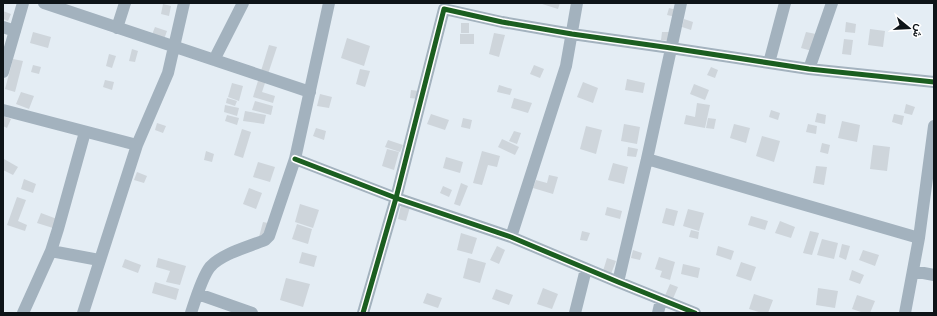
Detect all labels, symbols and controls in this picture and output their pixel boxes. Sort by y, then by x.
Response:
north arrow [889,8,929,48]
text: ش [910,23,927,40]

